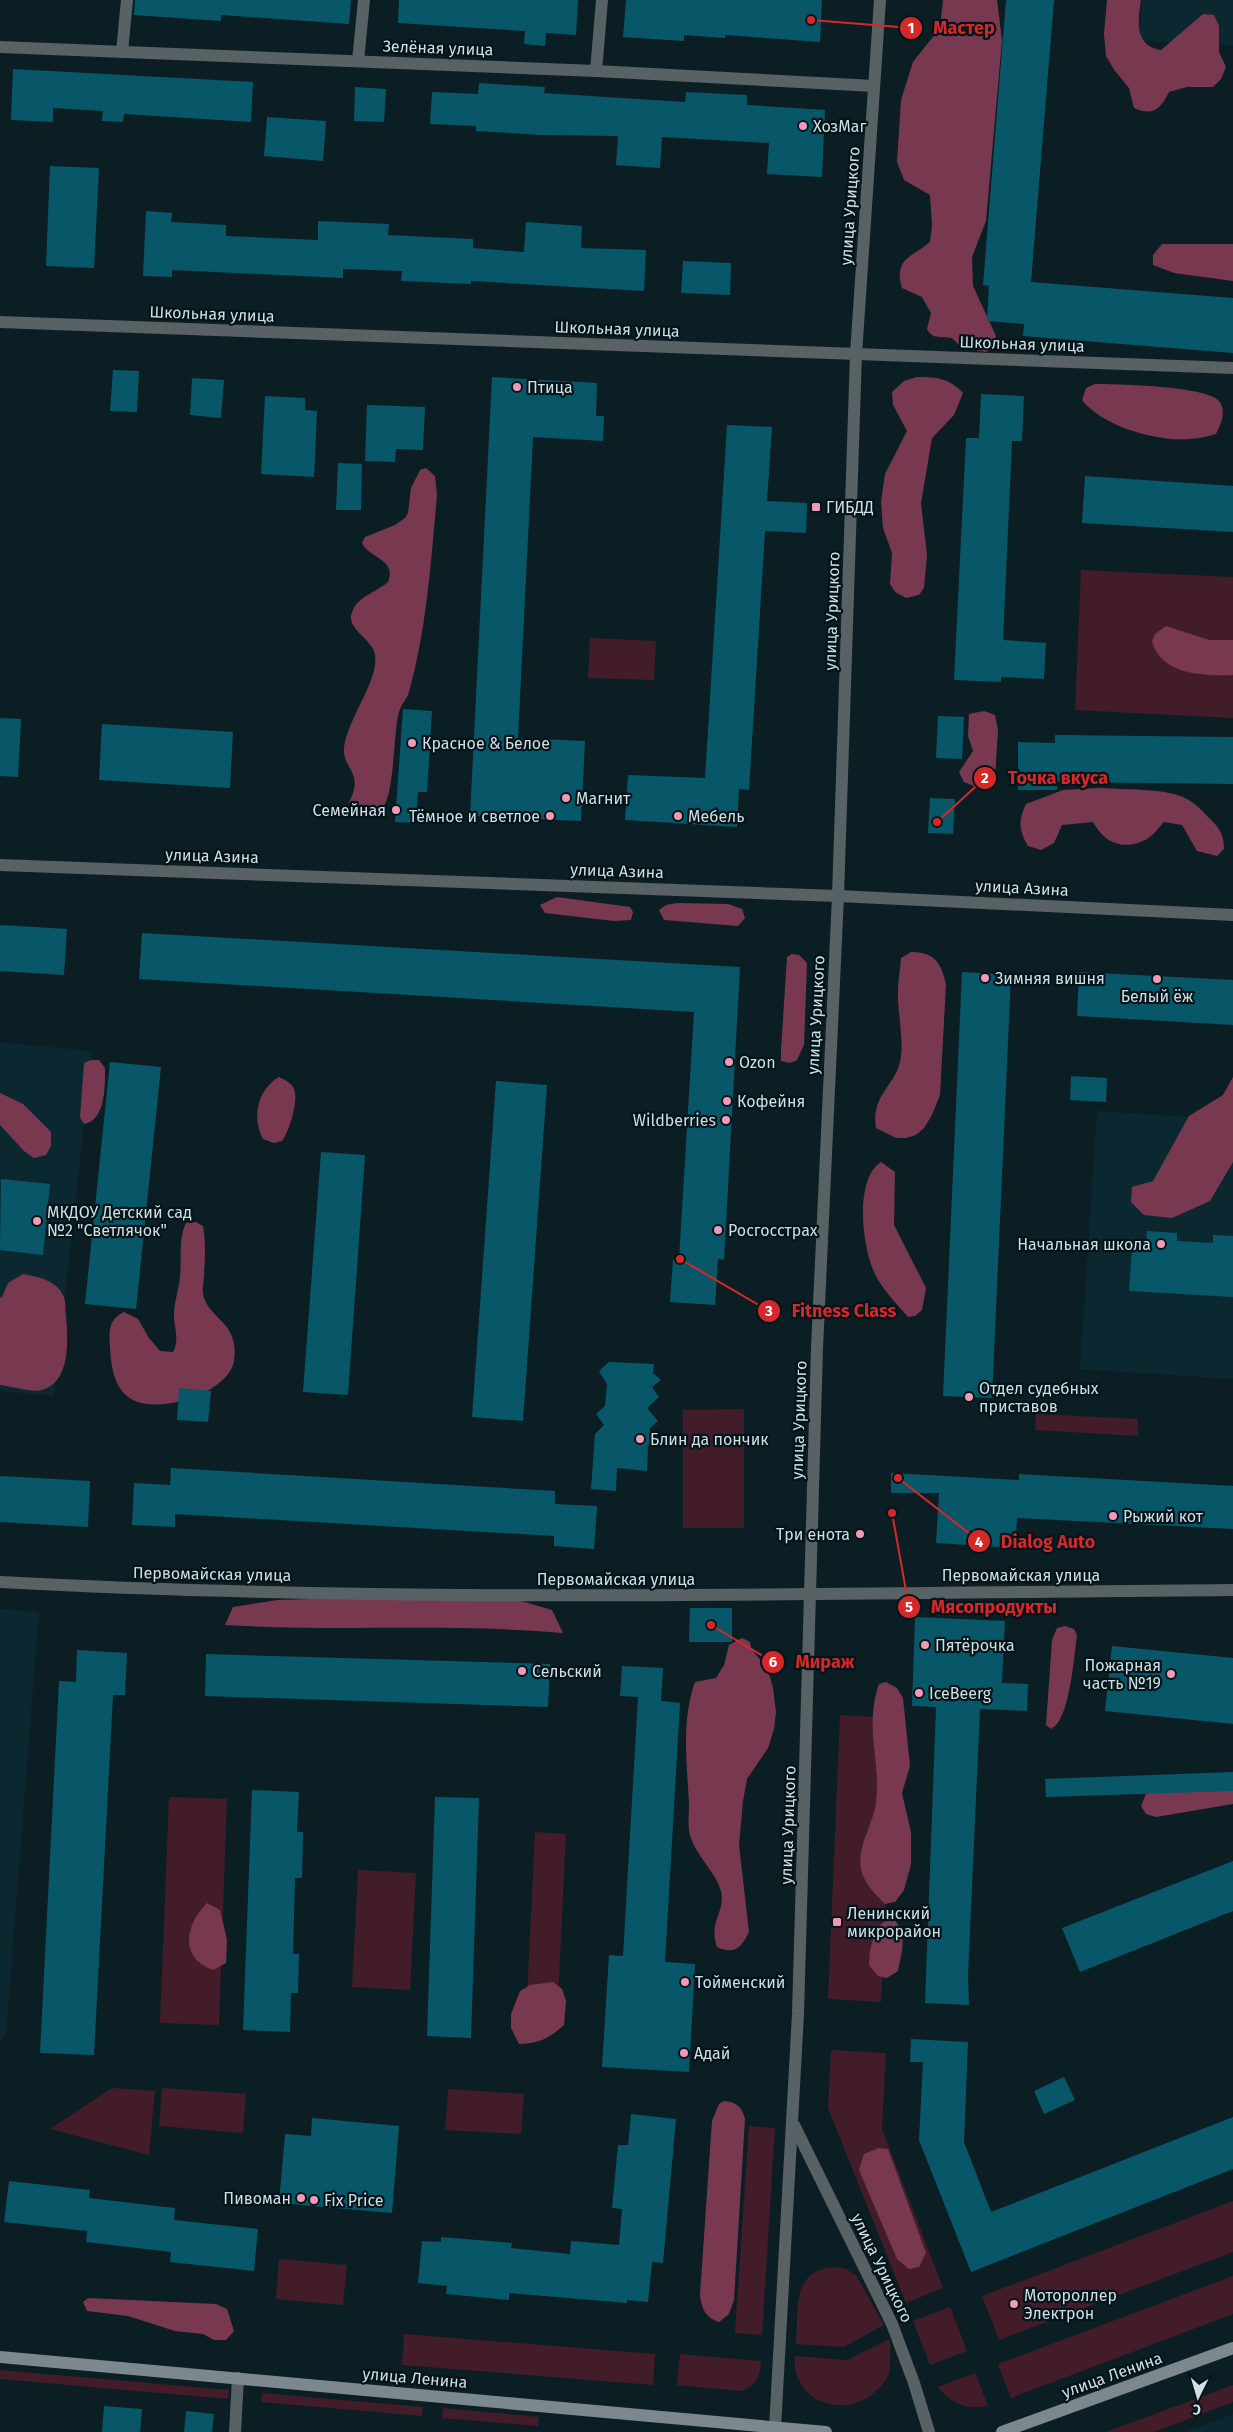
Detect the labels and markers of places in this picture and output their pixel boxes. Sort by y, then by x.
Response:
callout: Мастер [899,11,1005,44]
place label: ХозМаг [813,117,867,136]
marker: ХозМаг [797,120,809,132]
place label: Птица [527,378,573,397]
marker: Птица [511,381,523,393]
place label: ГИБДД [826,498,874,517]
marker: ГИБДД [810,501,822,513]
place label: Красное & Белое [422,734,550,753]
marker: Красное & Белое [406,737,418,749]
callout: Точка вкуса [973,761,1118,794]
place label: Магнит [576,789,631,808]
marker: Магнит [560,792,572,804]
place label: Семейная [313,801,386,820]
marker: Семейная [390,804,402,816]
place label: Тёмное и светлое [409,807,540,826]
place label: Мебель [688,807,744,826]
marker: Тёмное и светлое [544,810,556,822]
marker: Мебель [672,810,684,822]
place label: Зимняя вишня [995,969,1105,988]
marker: Зимняя вишня [979,972,991,984]
marker: Белый ёж [1151,973,1163,985]
place label: Белый ёж [1121,987,1194,1006]
place label: Ozon [739,1053,776,1072]
marker: Ozon [723,1056,735,1068]
place label: Кофейня [737,1092,805,1111]
marker: Кофейня [721,1095,733,1107]
place label: Wildberries [633,1111,716,1130]
marker: Wildberries [720,1114,732,1126]
place label: МКДОУ Детский сад №2 "Светлячок" [47,1203,192,1240]
marker: МКДОУ Детский сад №2 "Светлячок" [31,1215,43,1227]
place label: Росгосстрах [728,1221,818,1240]
marker: Росгосстрах [712,1224,724,1236]
place label: Начальная школа [1017,1235,1151,1254]
marker: Начальная школа [1155,1238,1167,1250]
callout: Fitness Class [757,1295,906,1328]
place label: Отдел судебных приставов [979,1379,1099,1416]
marker: Отдел судебных приставов [963,1391,975,1403]
place label: Блин да пончик [650,1430,769,1449]
marker: Блин да пончик [634,1433,646,1445]
place label: Рыжий кот [1123,1507,1204,1526]
marker: Рыжий кот [1107,1510,1119,1522]
place label: Три енота [776,1525,850,1544]
callout: Dialog Auto [966,1525,1106,1558]
marker: Три енота [854,1528,866,1540]
callout: Мясопродукты [896,1590,1067,1623]
place label: Пятёрочка [935,1636,1015,1655]
marker: Пятёрочка [919,1639,931,1651]
callout: Мираж [761,1646,864,1679]
place label: Пожарная часть №19 [1083,1656,1161,1693]
place label: Сельский [532,1662,602,1681]
marker: Сельский [516,1665,528,1677]
marker: Пожарная часть №19 [1165,1668,1177,1680]
place label: IceBeerg [929,1684,992,1703]
marker: IceBeerg [913,1687,925,1699]
place label: Ленинский микрорайон [847,1904,941,1941]
marker: Ленинский микрорайон [831,1916,843,1928]
place label: Тойменский [695,1973,785,1992]
marker: Тойменский [679,1976,691,1988]
place label: Адай [694,2044,730,2063]
marker: Адай [678,2047,690,2059]
place label: Пивоман [223,2189,291,2208]
place label: Fix Price [324,2191,384,2210]
marker: Пивоман [295,2192,307,2204]
marker: Fix Price [308,2194,320,2206]
place label: Мотороллер Электрон [1024,2286,1117,2323]
marker: Мотороллер Электрон [1008,2298,1020,2310]

